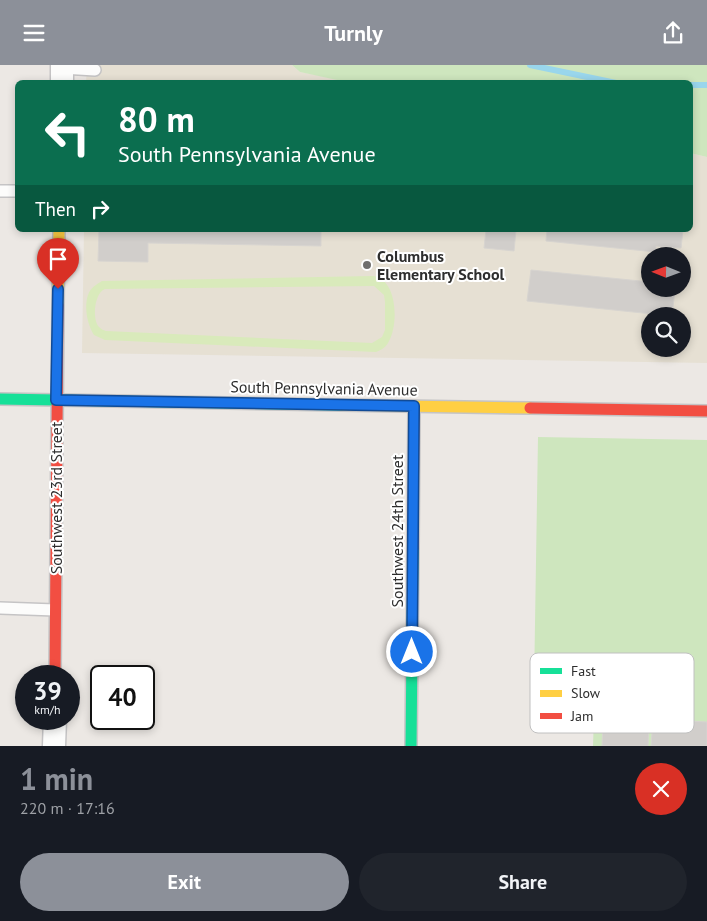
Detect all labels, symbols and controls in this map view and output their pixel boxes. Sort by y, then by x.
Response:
icon: menu [20,19,48,47]
text: Turnly [324,19,383,47]
icon: share [659,19,687,47]
text: 80 m [118,96,195,142]
icon: left [35,100,100,165]
text: South Pennsylvania Avenue [118,140,376,168]
icon: right [86,195,114,223]
text: Then [35,197,76,221]
pin [37,238,79,289]
icon: arrive [44,245,72,273]
place label: Columbus Elementary School [377,246,504,284]
north arrow [641,247,691,297]
map controls [641,247,691,357]
marker: Columbus Elementary School [361,259,373,271]
button: search [641,307,691,357]
street label: South Pennsylvania Avenue [230,376,418,400]
street label: Southwest 23rd Street [46,421,66,574]
street label: Southwest 24th Street [387,454,407,607]
position arrow [385,625,437,677]
legend [530,653,694,733]
text: Fast [571,662,596,680]
speed limit sign: 40 [90,665,155,730]
text: 39 [33,675,62,707]
text: Slow [571,684,601,702]
text: km/h [34,702,61,717]
text: Jam [570,707,593,725]
text: 1 min [20,759,93,798]
button: close [635,763,687,815]
text: 220 m · 17:16 [20,798,115,818]
button: Exit [20,853,349,911]
button: Share [359,853,687,911]

